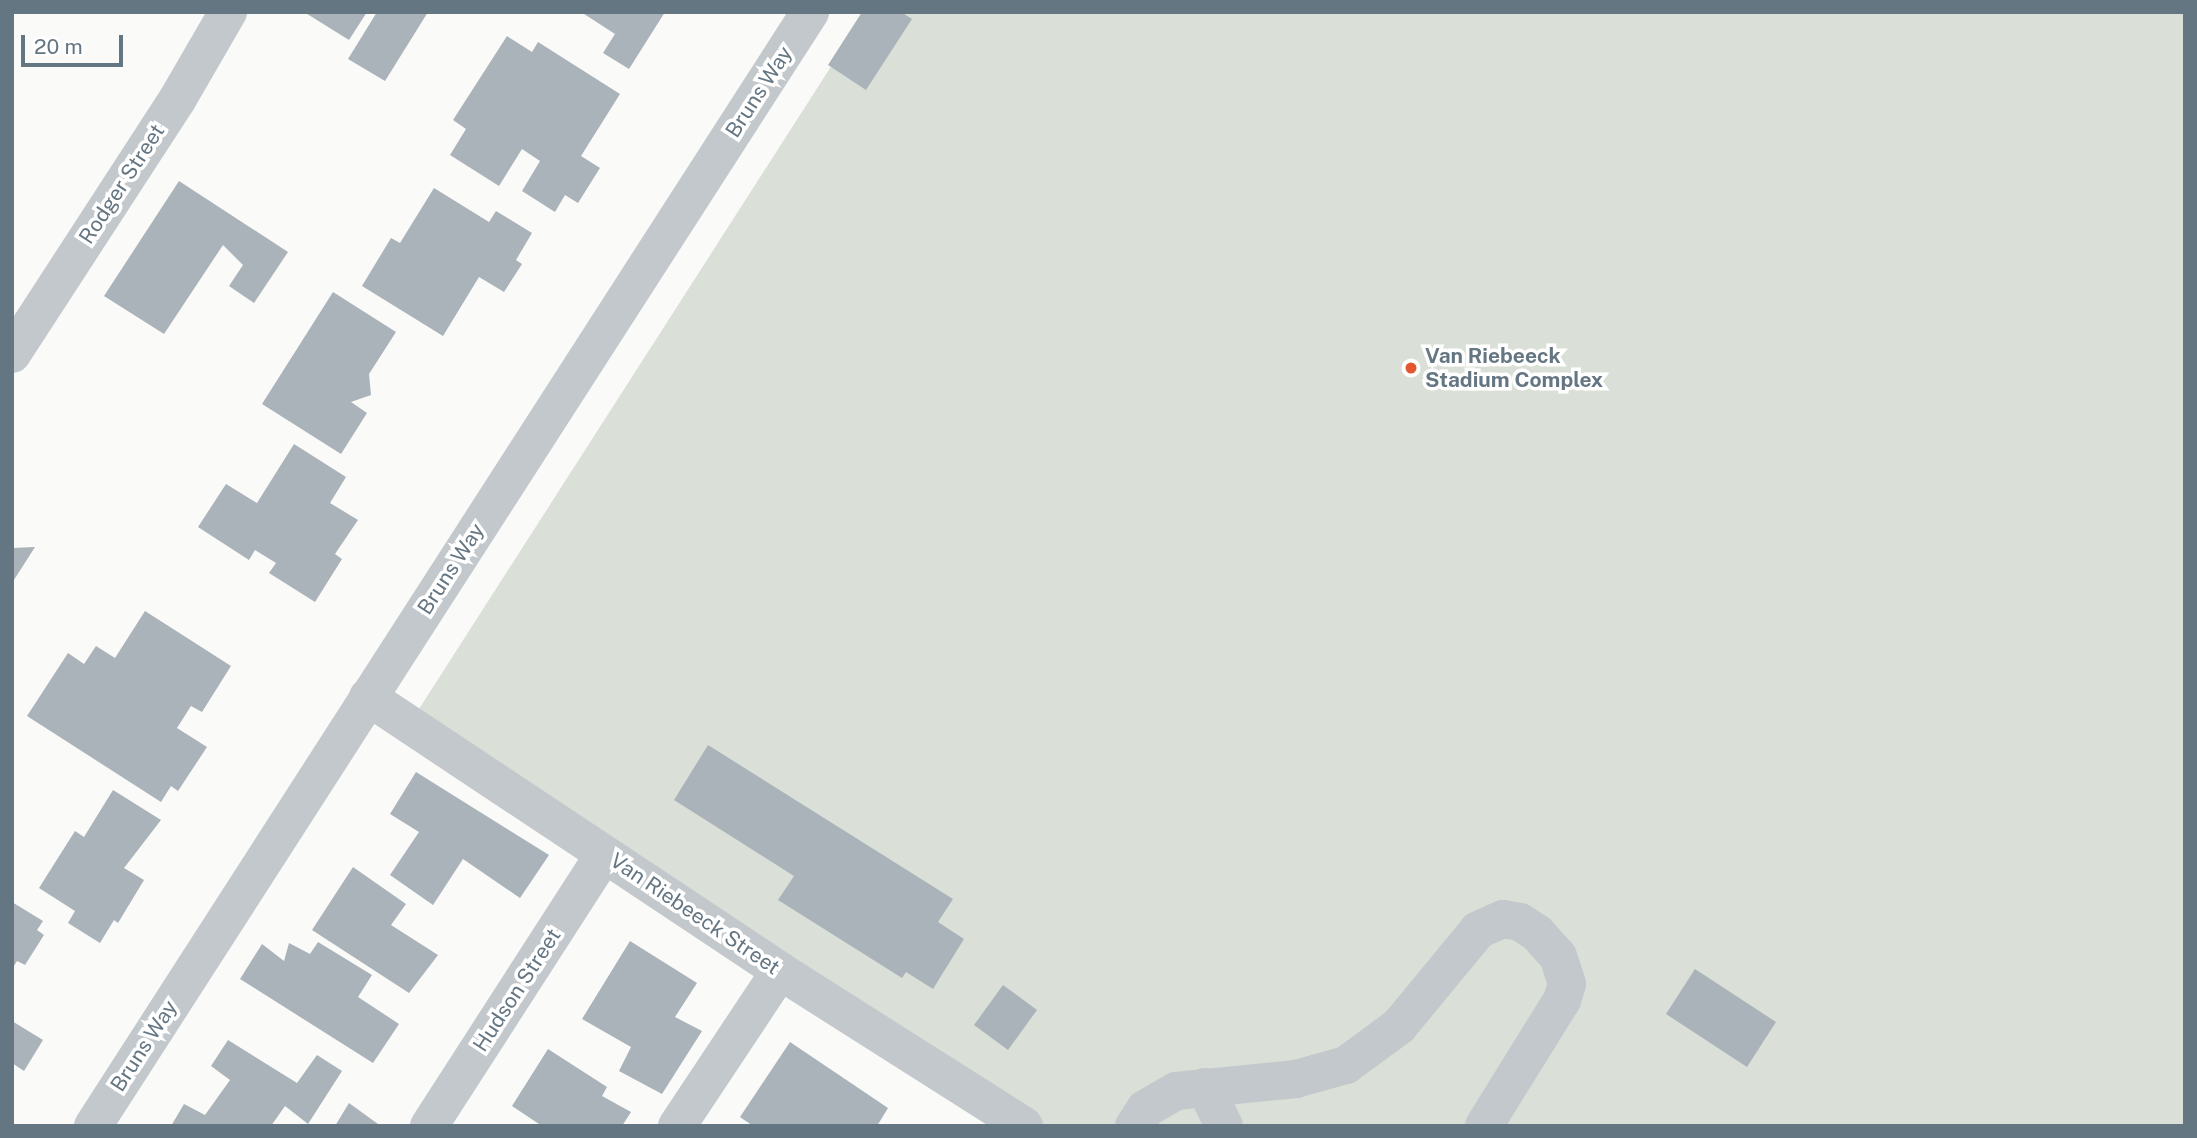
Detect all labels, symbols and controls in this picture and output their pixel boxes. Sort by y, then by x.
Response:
scale bar [24,21,126,65]
text: 20 m [34,34,83,59]
street label: Bruns Way [720,42,798,142]
street label: Rodger Street [74,119,170,249]
place label: Van Riebeeck Stadium Complex [1425,343,1603,393]
marker: Van Riebeeck Stadium Complex [1403,360,1419,376]
street label: Bruns Way [412,519,490,619]
street label: Van Riebeeck Street [605,848,785,980]
street label: Hudson Street [468,924,566,1056]
street label: Bruns Way [105,996,183,1096]

